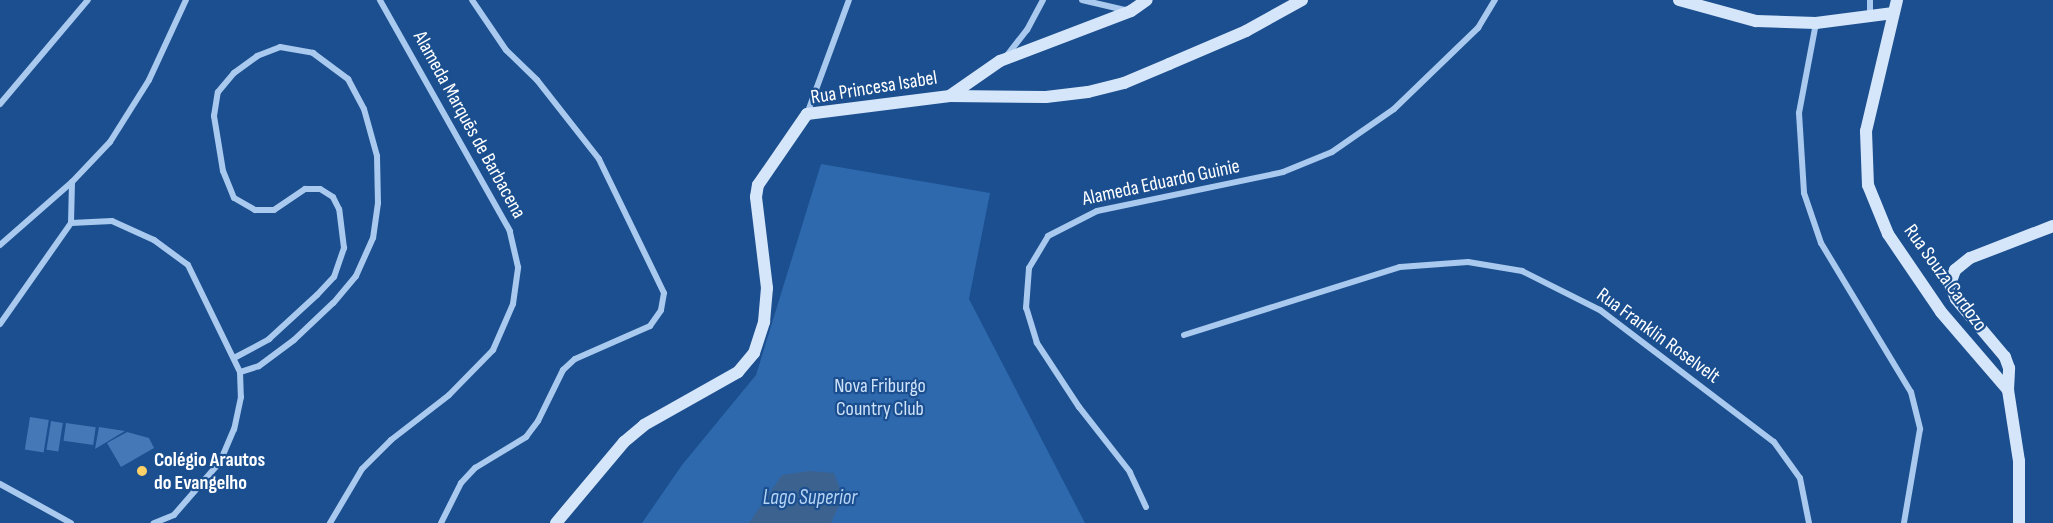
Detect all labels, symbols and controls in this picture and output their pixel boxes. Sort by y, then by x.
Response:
street label: Alameda Marquẽs de Barbacena [407,27,531,223]
street label: Rua Princesa Isabel [809,66,939,110]
street label: Alameda Eduardo Guinie [1080,155,1242,211]
street label: Rua Souza Cardozo [1898,220,1992,336]
street label: Rua Franklin Roselvelt [1592,283,1724,389]
park label: Nova Friburgo Country Club [834,374,926,421]
place label: Colégio Arautos do Evangelho [154,448,265,495]
marker: Colégio Arautos do Evangelho [135,464,149,478]
water label: Lago Superior [763,485,857,511]

